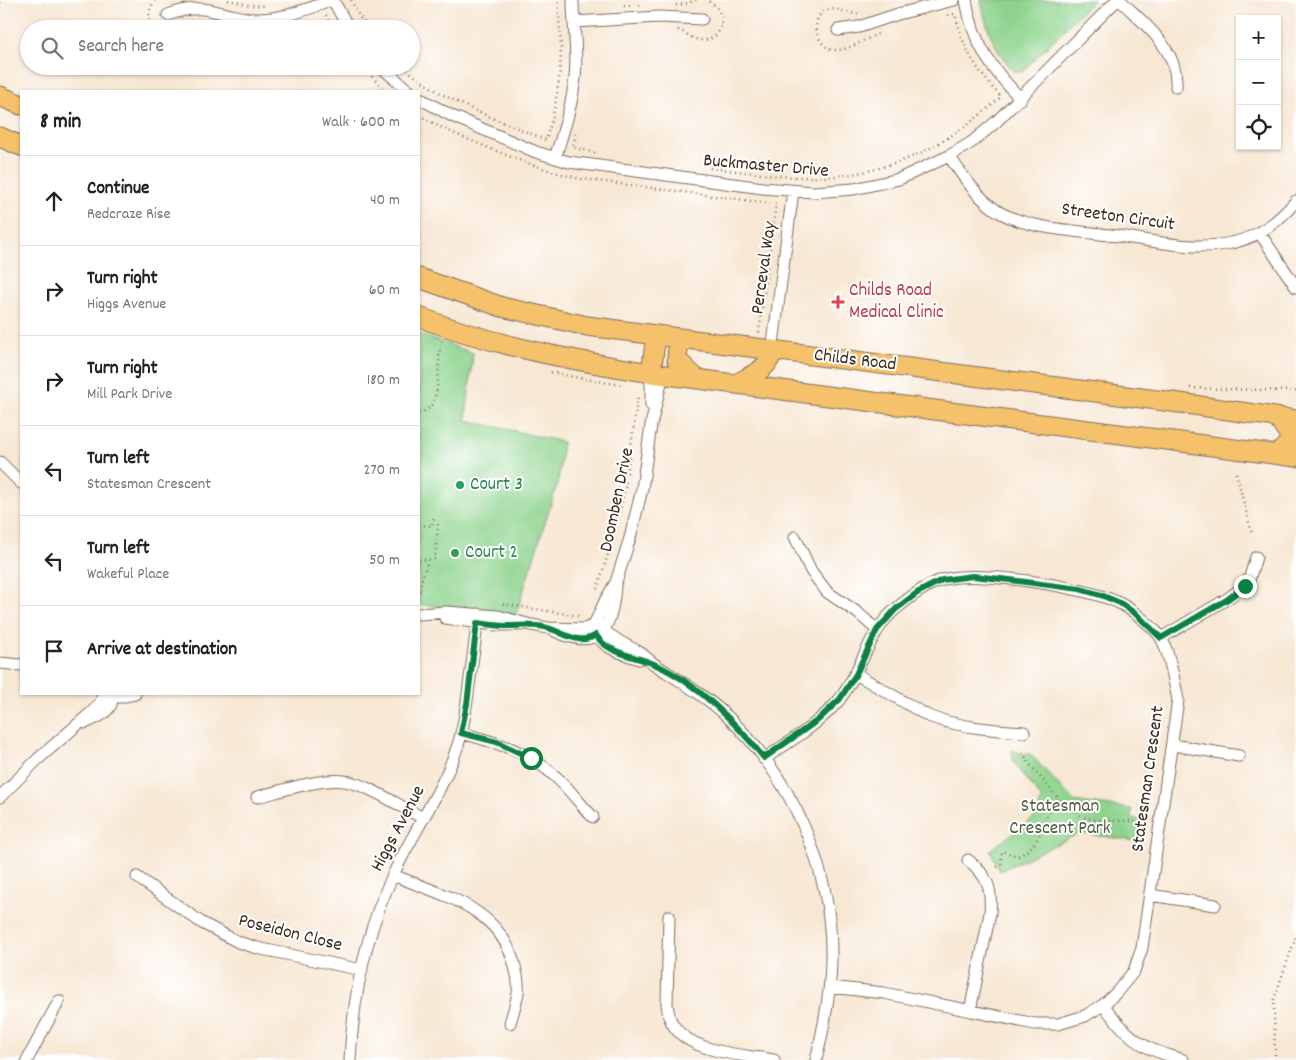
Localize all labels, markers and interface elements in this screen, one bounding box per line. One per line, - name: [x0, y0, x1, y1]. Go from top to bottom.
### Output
- map controls: [1236, 15, 1281, 150]
- button: +: [1236, 15, 1281, 60]
- search box: [20, 20, 420, 75]
- icon: search: [38, 34, 66, 62]
- text: Search here: [78, 34, 164, 61]
- button: −: [1236, 60, 1281, 105]
- button: locate: [1236, 105, 1281, 150]
- text: 8 min: [40, 108, 81, 138]
- text: Walk · 600 m: [322, 111, 400, 134]
- street label: Buckmaster Drive: [702, 148, 830, 186]
- text: Continue: [87, 176, 149, 203]
- icon: ahead: [40, 187, 68, 215]
- text: 40 m: [370, 189, 400, 212]
- street label: Streeton Circuit: [1060, 197, 1176, 239]
- text: Redcraze Rise: [87, 203, 171, 226]
- street label: Perceval Way: [745, 220, 785, 316]
- text: Turn right: [87, 266, 158, 293]
- icon: right: [40, 277, 68, 305]
- place label: Childs Road Medical Clinic: [849, 278, 944, 327]
- text: 60 m: [369, 279, 400, 302]
- text: Higgs Avenue: [87, 293, 166, 316]
- marker: Childs Road Medical Clinic: [831, 295, 845, 309]
- street label: Childs Road: [812, 343, 898, 379]
- text: Turn right: [87, 356, 158, 383]
- icon: right: [40, 367, 68, 395]
- text: 180 m: [367, 369, 400, 392]
- text: Mill Park Drive: [87, 383, 172, 406]
- street label: Doomben Drive: [594, 445, 642, 555]
- text: Turn left: [87, 446, 150, 473]
- icon: left: [40, 457, 68, 485]
- text: 270 m: [364, 459, 400, 482]
- place label: Court 3: [470, 472, 523, 499]
- text: Statesman Crescent: [87, 473, 211, 496]
- marker: Court 3: [454, 479, 466, 491]
- text: Turn left: [87, 536, 150, 563]
- place label: Court 2: [465, 540, 518, 567]
- icon: left: [40, 547, 68, 575]
- marker: Court 2: [449, 547, 461, 559]
- text: 50 m: [369, 549, 400, 572]
- text: Wakeful Place: [87, 563, 169, 586]
- route end: [1234, 575, 1257, 598]
- icon: arrive: [40, 637, 68, 665]
- text: Arrive at destination: [87, 637, 237, 664]
- street label: Statesman Crescent: [1125, 704, 1173, 854]
- route start: [520, 747, 543, 770]
- street label: Higgs Avenue: [365, 781, 433, 877]
- park label: Statesman Crescent Park: [1009, 794, 1111, 843]
- street label: Poseidon Close: [235, 908, 345, 960]

